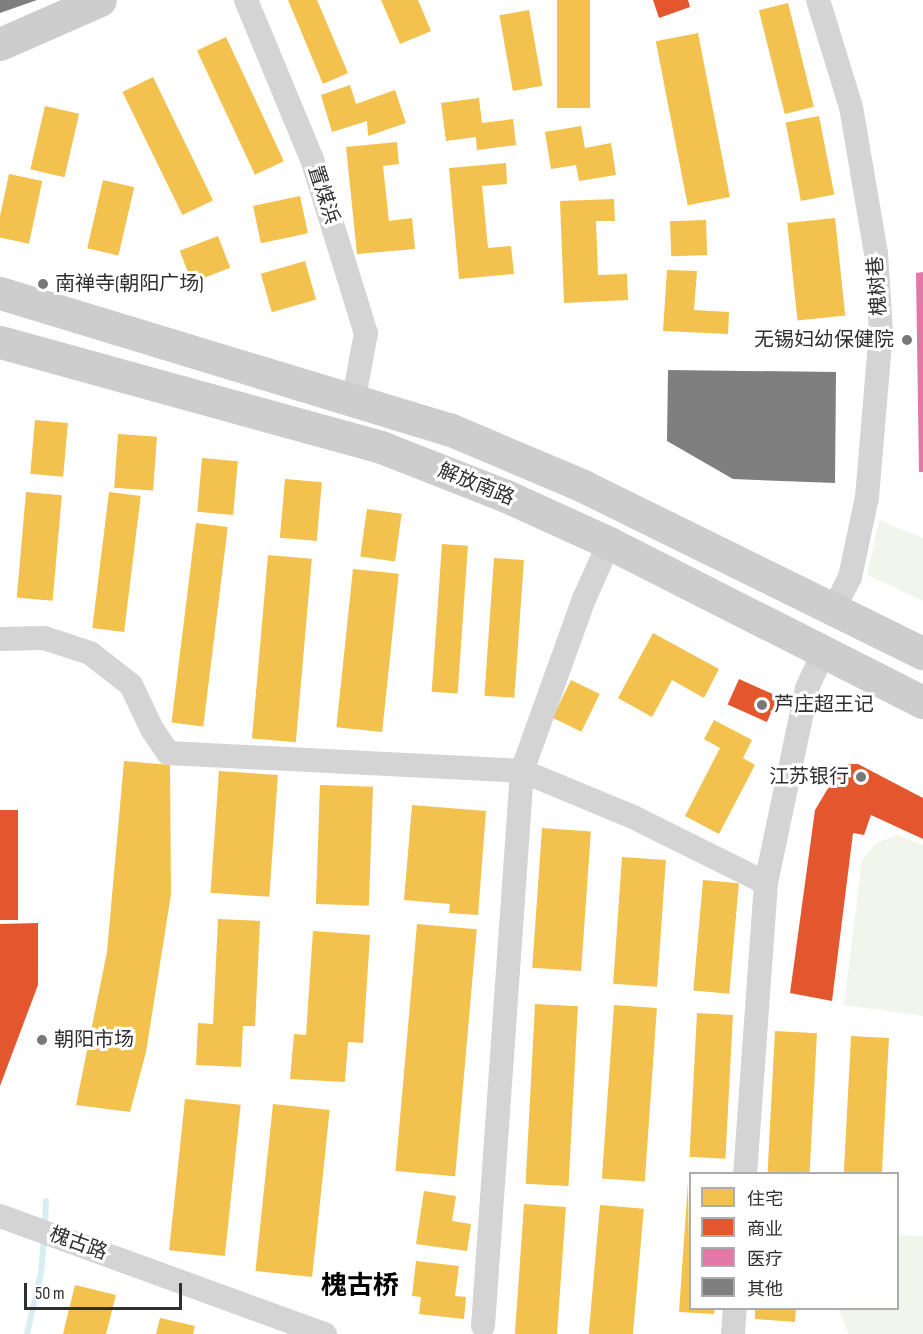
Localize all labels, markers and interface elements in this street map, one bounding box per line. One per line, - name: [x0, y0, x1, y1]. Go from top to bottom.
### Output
- street label: 置煤浜: [302, 163, 344, 227]
- street label: 槐树巷: [864, 255, 892, 317]
- place label: 南禅寺(朝阳广场): [55, 272, 204, 296]
- marker: 南禅寺(朝阳广场): [36, 277, 50, 291]
- place label: 无锡妇幼保健院: [754, 328, 894, 352]
- marker: 无锡妇幼保健院: [898, 331, 916, 349]
- street label: 解放南路: [434, 459, 518, 511]
- place label: 芦庄超王记: [774, 693, 874, 717]
- marker: 芦庄超王记: [755, 698, 769, 712]
- place label: 江苏银行: [769, 765, 849, 789]
- marker: 江苏银行: [854, 770, 868, 784]
- place label: 朝阳市场: [54, 1028, 134, 1052]
- marker: 朝阳市场: [35, 1033, 49, 1047]
- legend: [689, 1172, 899, 1310]
- text: 住宅: [747, 1189, 783, 1210]
- text: 商业: [747, 1219, 783, 1240]
- street label: 槐古路: [46, 1222, 110, 1266]
- text: 医疗: [747, 1249, 783, 1270]
- scale bar: [27, 1271, 184, 1309]
- district label: 槐古桥: [321, 1271, 399, 1303]
- text: 其他: [747, 1279, 783, 1300]
- text: 50 m: [35, 1283, 65, 1304]

